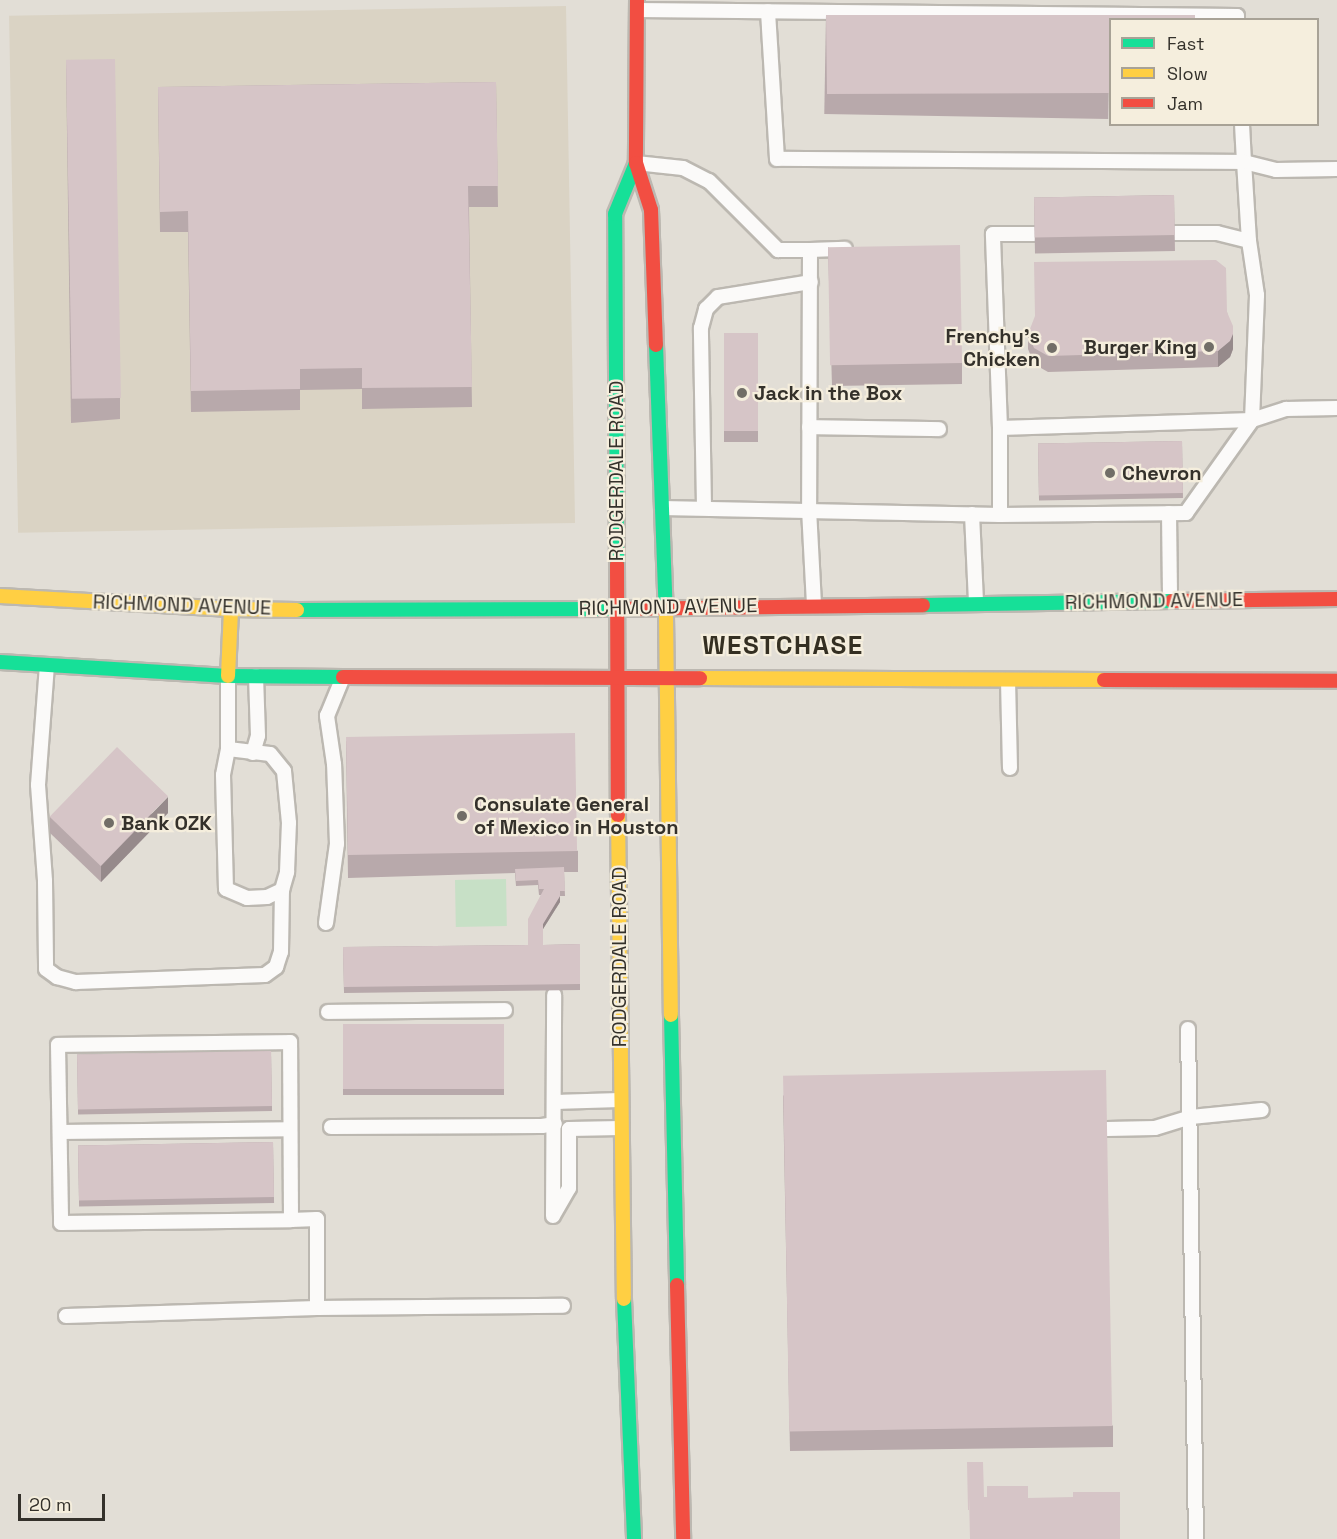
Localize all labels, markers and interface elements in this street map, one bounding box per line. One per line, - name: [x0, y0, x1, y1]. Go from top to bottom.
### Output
- legend: [1109, 18, 1319, 126]
- text: Fast: [1167, 32, 1204, 55]
- text: Slow: [1167, 62, 1208, 85]
- text: Jam: [1167, 92, 1203, 115]
- place label: Frenchy's Chicken: [946, 324, 1040, 371]
- place label: Burger King: [1084, 335, 1197, 359]
- marker: Burger King: [1202, 340, 1216, 354]
- marker: Frenchy's Chicken: [1045, 341, 1059, 355]
- street label: RODGERDALE ROAD: [604, 381, 628, 561]
- place label: Jack in the Box: [754, 381, 902, 405]
- marker: Jack in the Box: [735, 386, 749, 400]
- place label: Chevron: [1122, 461, 1202, 485]
- marker: Chevron: [1103, 466, 1117, 480]
- street label: RICHMOND AVENUE: [1064, 587, 1244, 615]
- street label: RICHMOND AVENUE: [92, 590, 272, 620]
- street label: RICHMOND AVENUE: [578, 593, 758, 621]
- district label: WESTCHASE: [702, 630, 864, 662]
- place label: Consulate General of Mexico in Houston: [474, 792, 678, 839]
- marker: Consulate General of Mexico in Houston: [455, 809, 469, 823]
- place label: Bank OZK: [121, 811, 212, 835]
- marker: Bank OZK: [102, 816, 116, 830]
- street label: RODGERDALE ROAD: [607, 867, 631, 1047]
- scale bar: [21, 1482, 108, 1520]
- text: 20 m: [29, 1493, 72, 1516]

